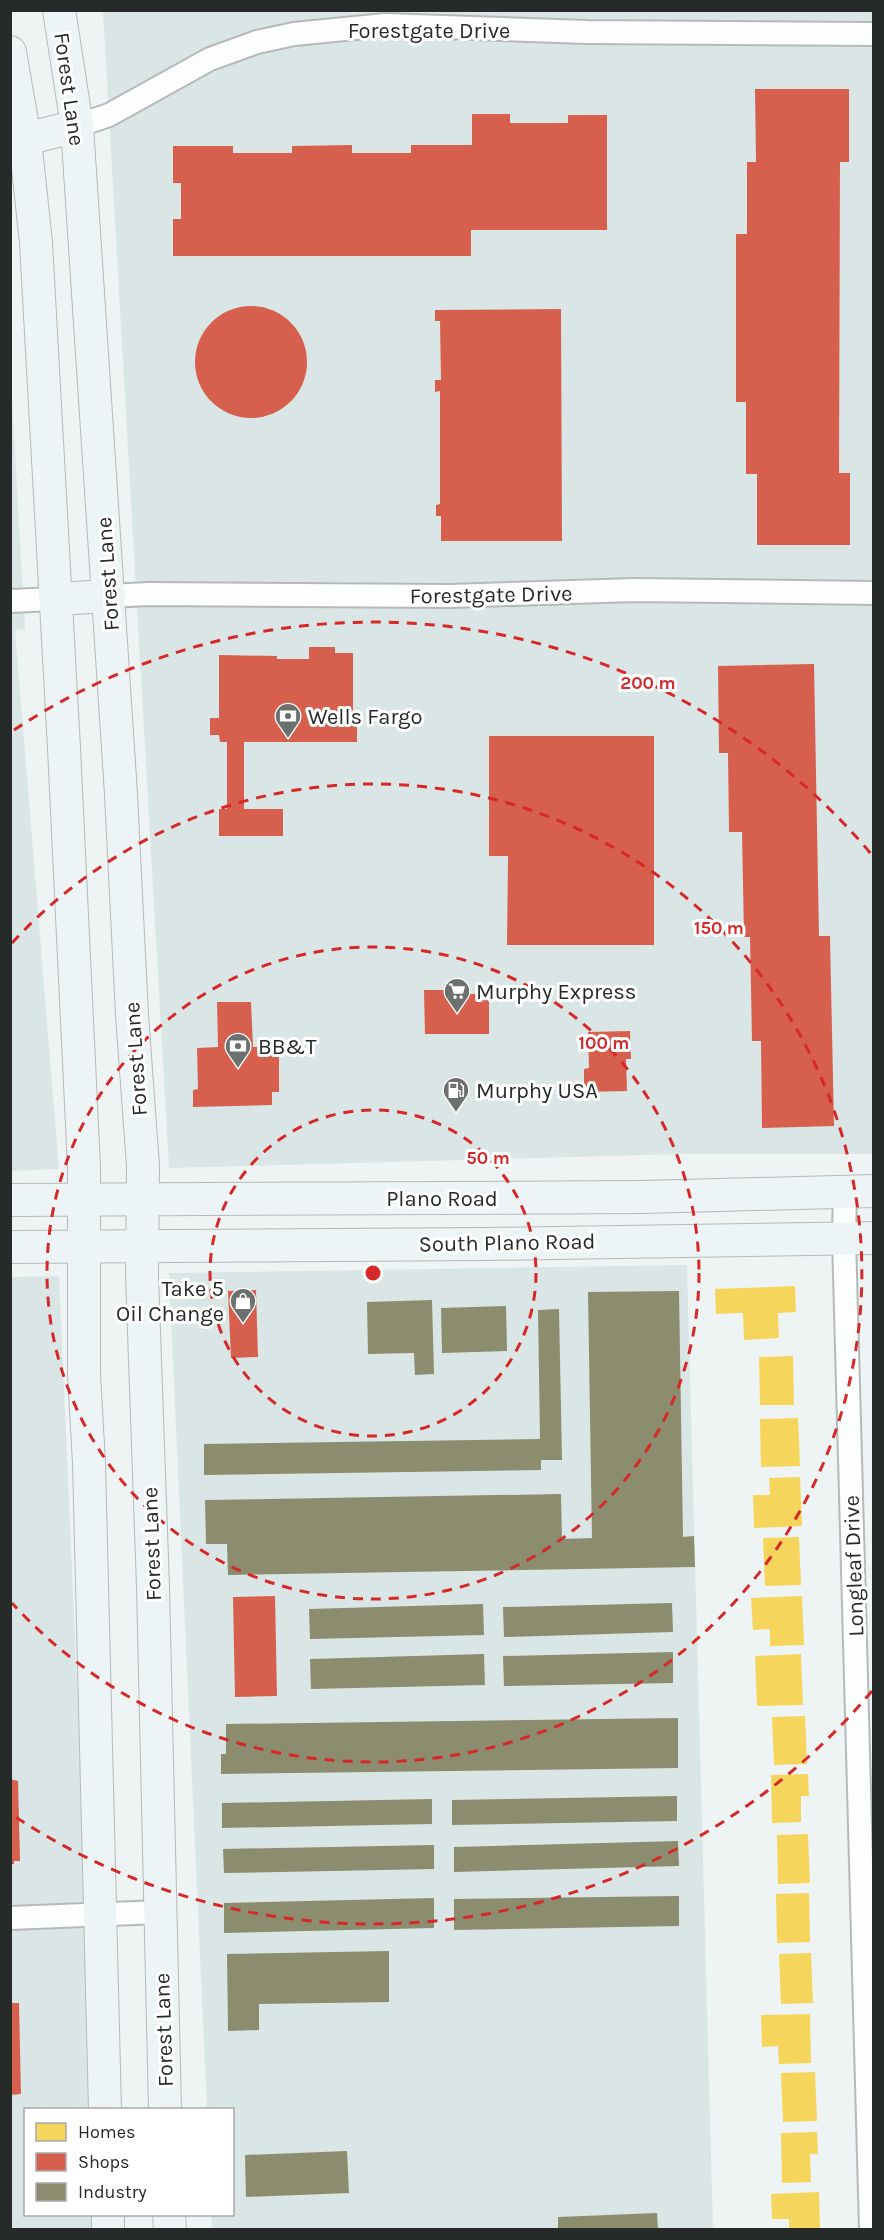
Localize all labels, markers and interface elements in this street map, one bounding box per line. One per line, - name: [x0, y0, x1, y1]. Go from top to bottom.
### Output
- street label: Forestgate Drive: [348, 18, 510, 44]
- street label: Forest Lane: [48, 31, 90, 148]
- street label: Forest Lane: [91, 516, 125, 632]
- street label: Forestgate Drive: [409, 581, 573, 609]
- text: 200 m: [620, 672, 676, 694]
- bank icon: Wells Fargo: [273, 701, 303, 739]
- place label: Wells Fargo: [308, 704, 423, 730]
- text: 150 m: [694, 917, 744, 939]
- supermarket icon: Murphy Express: [442, 976, 472, 1014]
- place label: Murphy Express: [476, 979, 636, 1005]
- street label: Forest Lane: [119, 1001, 153, 1117]
- bank icon: BB&T: [223, 1031, 253, 1069]
- text: 100 m: [579, 1032, 629, 1054]
- place label: BB&T: [258, 1034, 316, 1060]
- fuel station icon: Murphy USA: [441, 1075, 471, 1113]
- place label: Murphy USA: [476, 1078, 598, 1104]
- text: 50 m: [466, 1147, 510, 1169]
- street label: Plano Road: [386, 1186, 498, 1212]
- street label: South Plano Road: [418, 1228, 596, 1258]
- centre of rings: [363, 1263, 383, 1283]
- place label: Take 5 Oil Change: [116, 1276, 224, 1327]
- shop icon: Take 5 Oil Change: [228, 1286, 258, 1324]
- street label: Forest Lane: [137, 1486, 167, 1601]
- street label: Longleaf Drive: [839, 1495, 869, 1637]
- street label: Forest Lane: [149, 1972, 179, 2087]
- legend: [24, 2108, 234, 2216]
- text: Homes: [78, 2121, 135, 2143]
- text: Shops: [78, 2151, 130, 2173]
- text: Industry: [78, 2181, 147, 2203]

